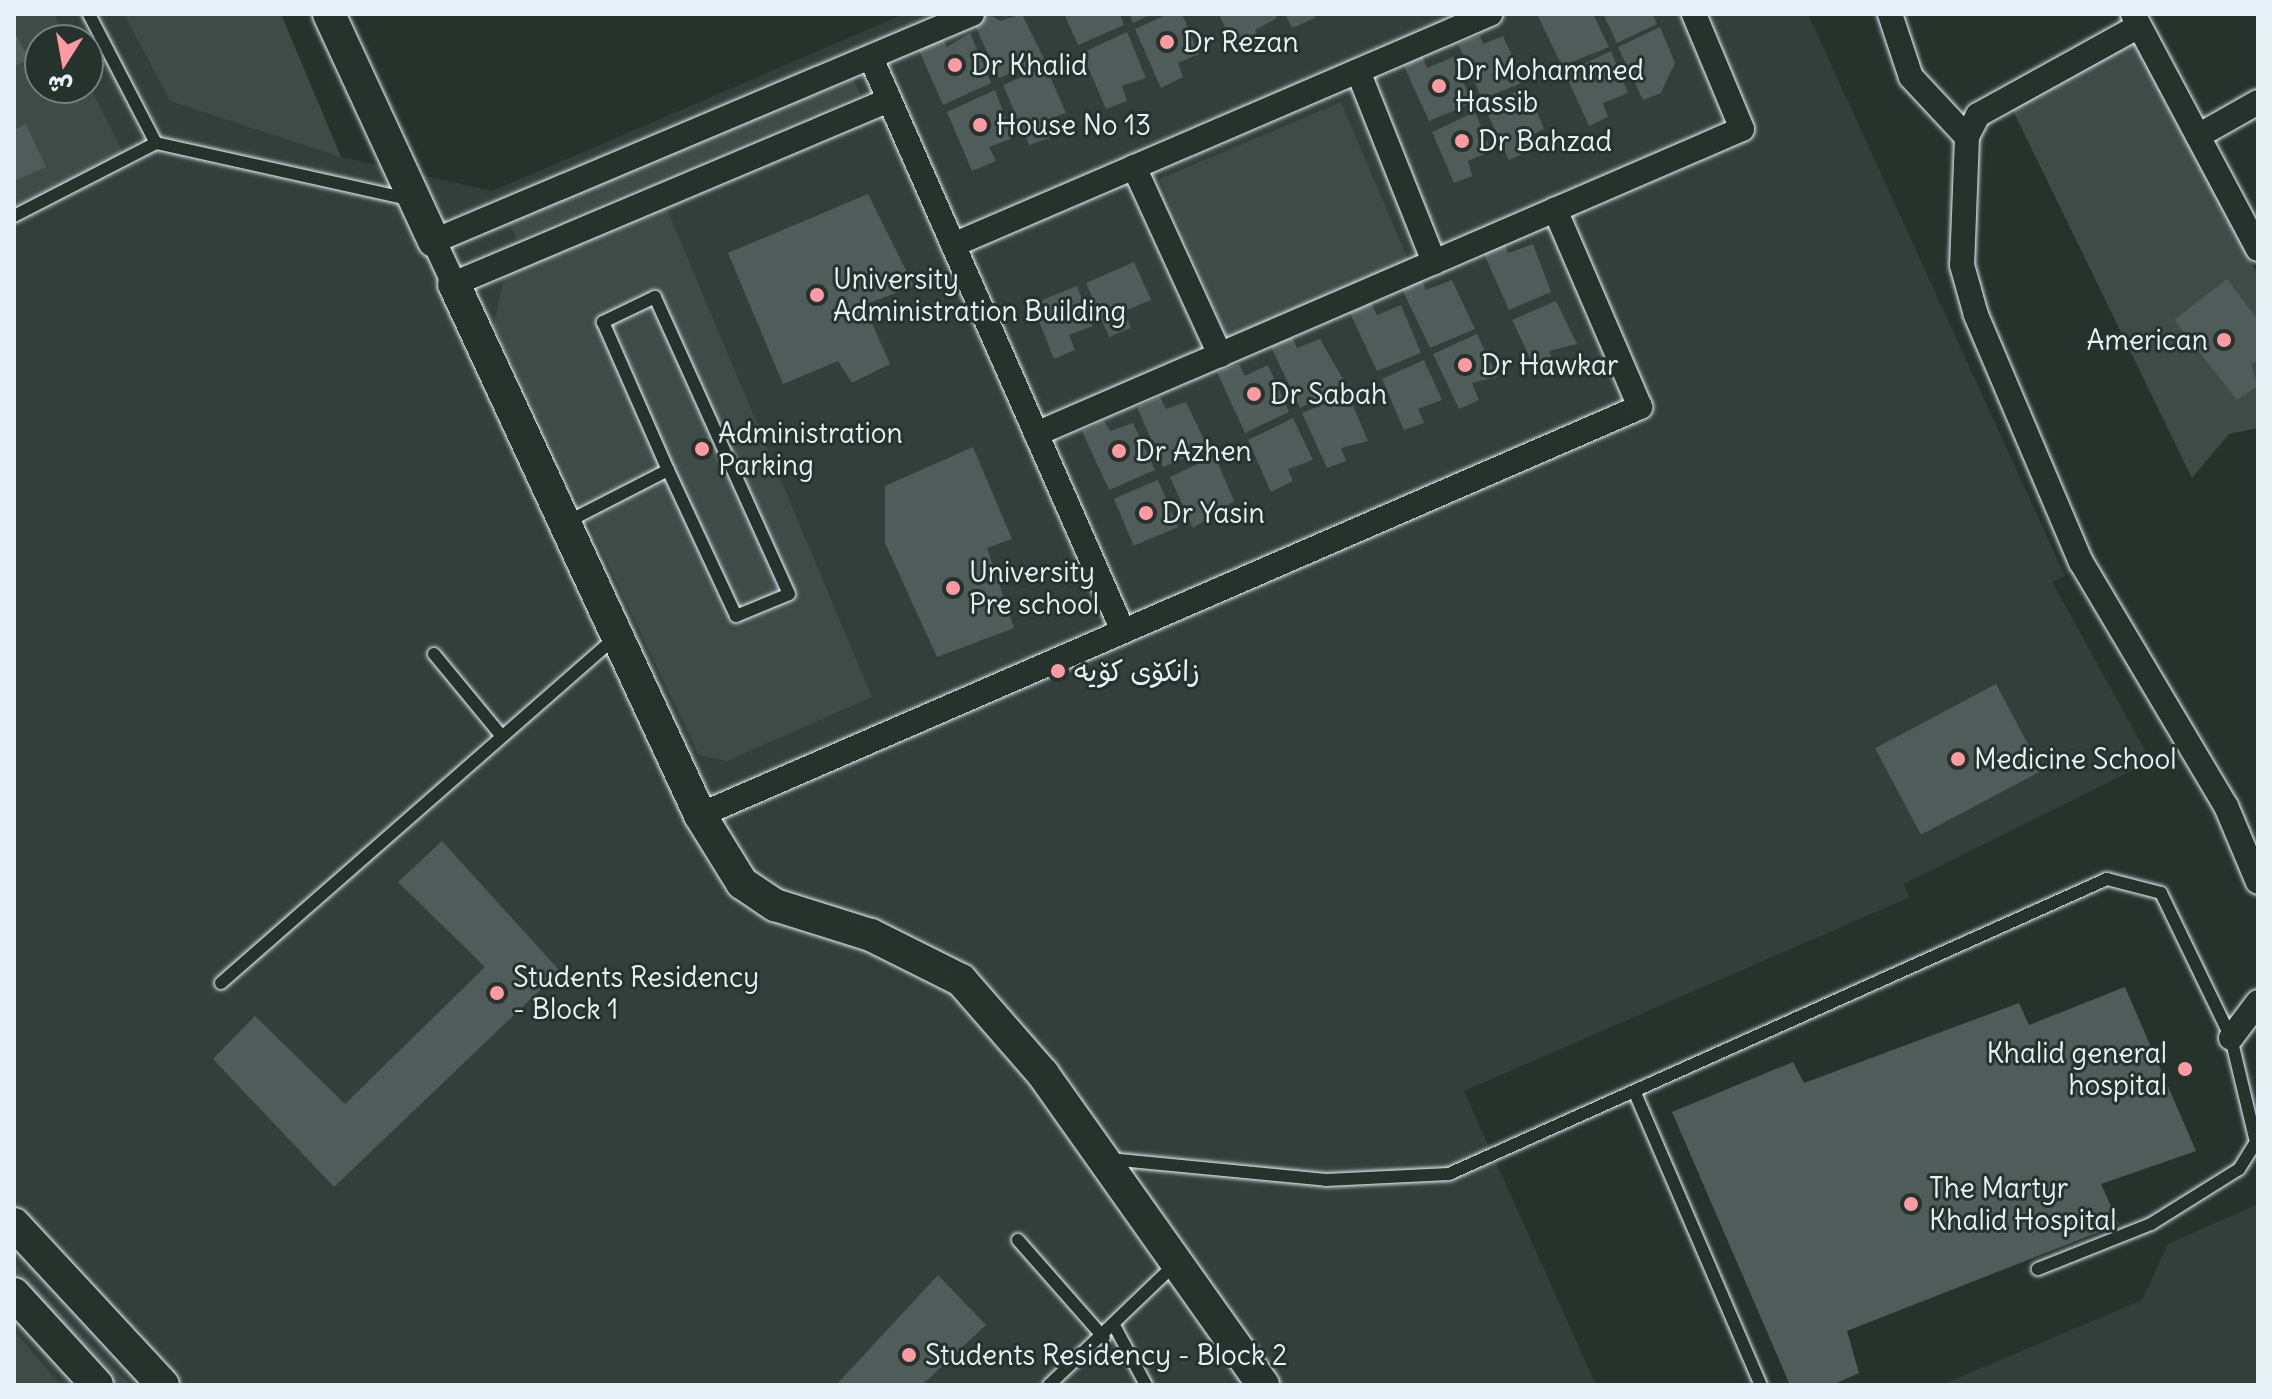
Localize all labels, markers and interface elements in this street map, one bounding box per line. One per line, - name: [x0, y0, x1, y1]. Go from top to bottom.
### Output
- north arrow: [24, 24, 104, 104]
- place label: Dr Rezan: [1183, 25, 1299, 59]
- marker: Dr Rezan: [1158, 33, 1176, 51]
- place label: Dr Khalid: [971, 48, 1087, 82]
- place label: Dr Mohammed Hassib: [1455, 53, 1644, 119]
- marker: Dr Khalid: [946, 56, 964, 74]
- text: ش: [45, 70, 74, 102]
- marker: Dr Mohammed Hassib: [1430, 77, 1448, 95]
- place label: House No 13: [996, 108, 1151, 142]
- marker: House No 13: [971, 116, 989, 134]
- place label: Dr Bahzad: [1478, 124, 1612, 158]
- marker: Dr Bahzad: [1453, 132, 1471, 150]
- place label: University Administration Building: [833, 262, 1126, 328]
- marker: University Administration Building: [808, 286, 826, 304]
- place label: American: [2086, 323, 2208, 357]
- marker: American: [2215, 331, 2233, 349]
- place label: Dr Hawkar: [1481, 348, 1619, 382]
- marker: Dr Hawkar: [1456, 356, 1474, 374]
- place label: Dr Sabah: [1270, 377, 1387, 411]
- marker: Dr Sabah: [1245, 385, 1263, 403]
- place label: Administration Parking: [718, 416, 903, 482]
- place label: Dr Azhen: [1135, 434, 1252, 468]
- marker: Administration Parking: [693, 440, 711, 458]
- marker: Dr Azhen: [1110, 442, 1128, 460]
- place label: Dr Yasin: [1162, 496, 1265, 530]
- marker: Dr Yasin: [1137, 504, 1155, 522]
- place label: University Pre school: [969, 555, 1099, 621]
- marker: University Pre school: [944, 579, 962, 597]
- place label: زانکۆی کۆیە: [1074, 654, 1200, 688]
- marker: زانکۆی کۆیە: [1049, 662, 1067, 680]
- place label: Medicine School: [1974, 742, 2177, 776]
- marker: Medicine School: [1949, 750, 1967, 768]
- place label: Students Residency - Block 1: [513, 960, 759, 1026]
- marker: Students Residency - Block 1: [488, 984, 506, 1002]
- place label: Khalid general hospital: [1986, 1036, 2167, 1102]
- marker: Khalid general hospital: [2174, 1058, 2196, 1080]
- place label: The Martyr Khalid Hospital: [1929, 1171, 2117, 1237]
- marker: The Martyr Khalid Hospital: [1900, 1193, 1922, 1215]
- place label: Students Residency - Block 2: [925, 1338, 1287, 1372]
- marker: Students Residency - Block 2: [900, 1346, 918, 1364]

